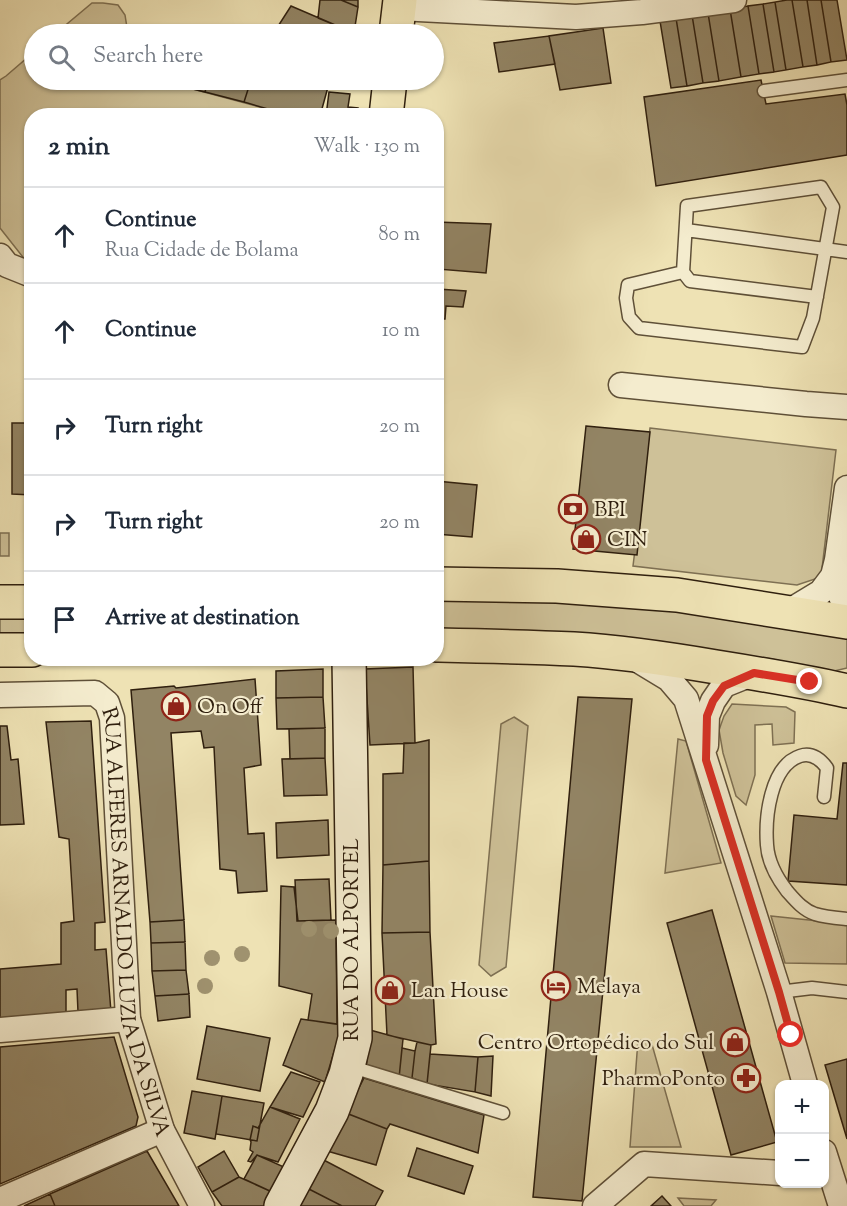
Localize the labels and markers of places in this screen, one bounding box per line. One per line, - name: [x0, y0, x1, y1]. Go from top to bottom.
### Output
- bank icon: BPI: [557, 493, 589, 525]
- place label: BPI: [594, 496, 626, 526]
- shop icon: CIN: [570, 523, 602, 555]
- place label: CIN: [607, 526, 648, 556]
- shop icon: On Off: [160, 690, 192, 722]
- place label: On Off: [197, 693, 264, 723]
- hotel icon: Melaya: [540, 970, 572, 1002]
- place label: Melaya: [577, 973, 641, 1003]
- shop icon: Lan House: [374, 974, 406, 1006]
- place label: Lan House: [411, 977, 508, 1007]
- shop icon: Centro Ortopédico do Sul: [719, 1026, 751, 1058]
- place label: Centro Ortopédico do Sul: [478, 1029, 714, 1059]
- pharmacy icon: PharmoPonto: [730, 1062, 762, 1094]
- place label: PharmoPonto: [602, 1065, 725, 1095]

